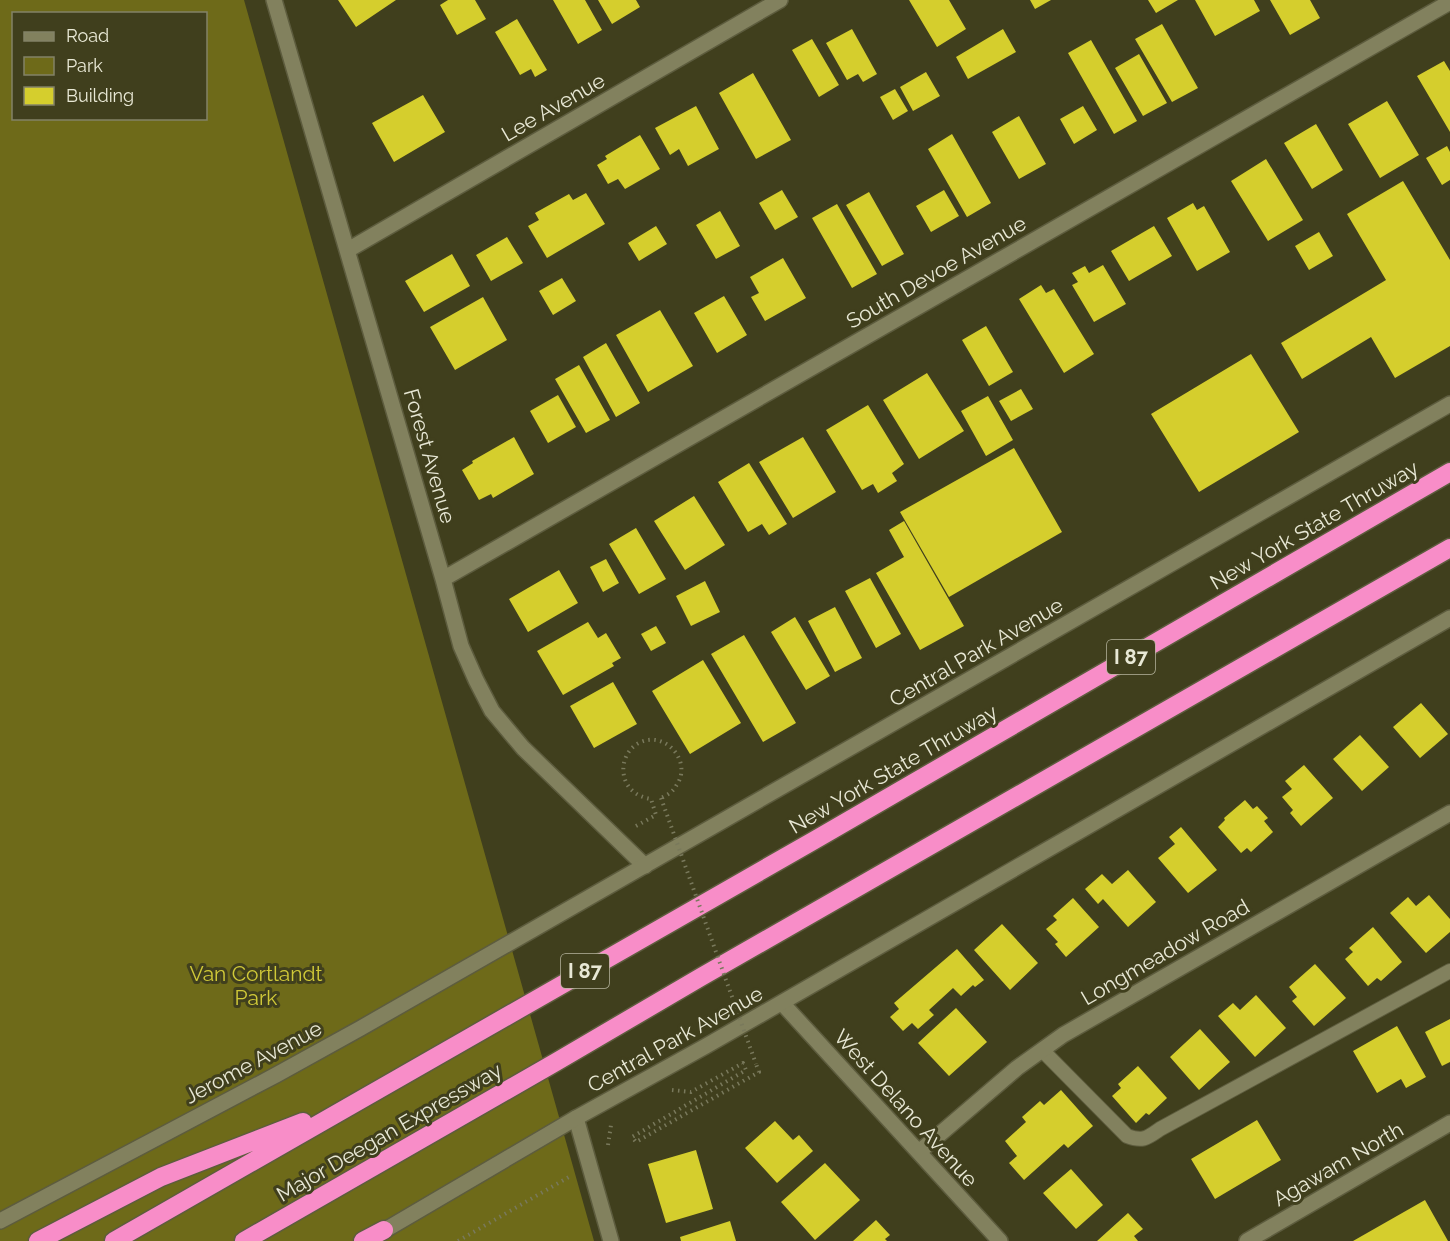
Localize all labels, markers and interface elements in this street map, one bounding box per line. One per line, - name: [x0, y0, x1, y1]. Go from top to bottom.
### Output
- legend: [12, 12, 207, 120]
- text: Road: [66, 25, 109, 46]
- text: Park: [66, 55, 103, 76]
- street label: Lee Avenue: [497, 67, 609, 147]
- text: Building: [66, 85, 134, 106]
- street label: South Devoe Avenue: [842, 210, 1030, 334]
- street label: Forest Avenue: [399, 386, 461, 526]
- street label: New York State Thruway: [1205, 455, 1423, 595]
- street label: Central Park Avenue: [885, 592, 1067, 712]
- road number: I 87: [1107, 640, 1155, 674]
- street label: New York State Thruway: [784, 699, 1002, 839]
- street label: Longmeadow Road: [1076, 894, 1254, 1010]
- road number: I 87: [561, 954, 609, 988]
- park label: Van Cortlandt Park: [189, 961, 323, 1010]
- street label: Central Park Avenue: [583, 980, 767, 1098]
- street label: Jerome Avenue: [180, 1015, 326, 1109]
- street label: West Delano Avenue: [829, 1024, 983, 1192]
- street label: Major Deegan Expressway: [272, 1057, 506, 1207]
- street label: Agawam North: [1269, 1117, 1407, 1211]

